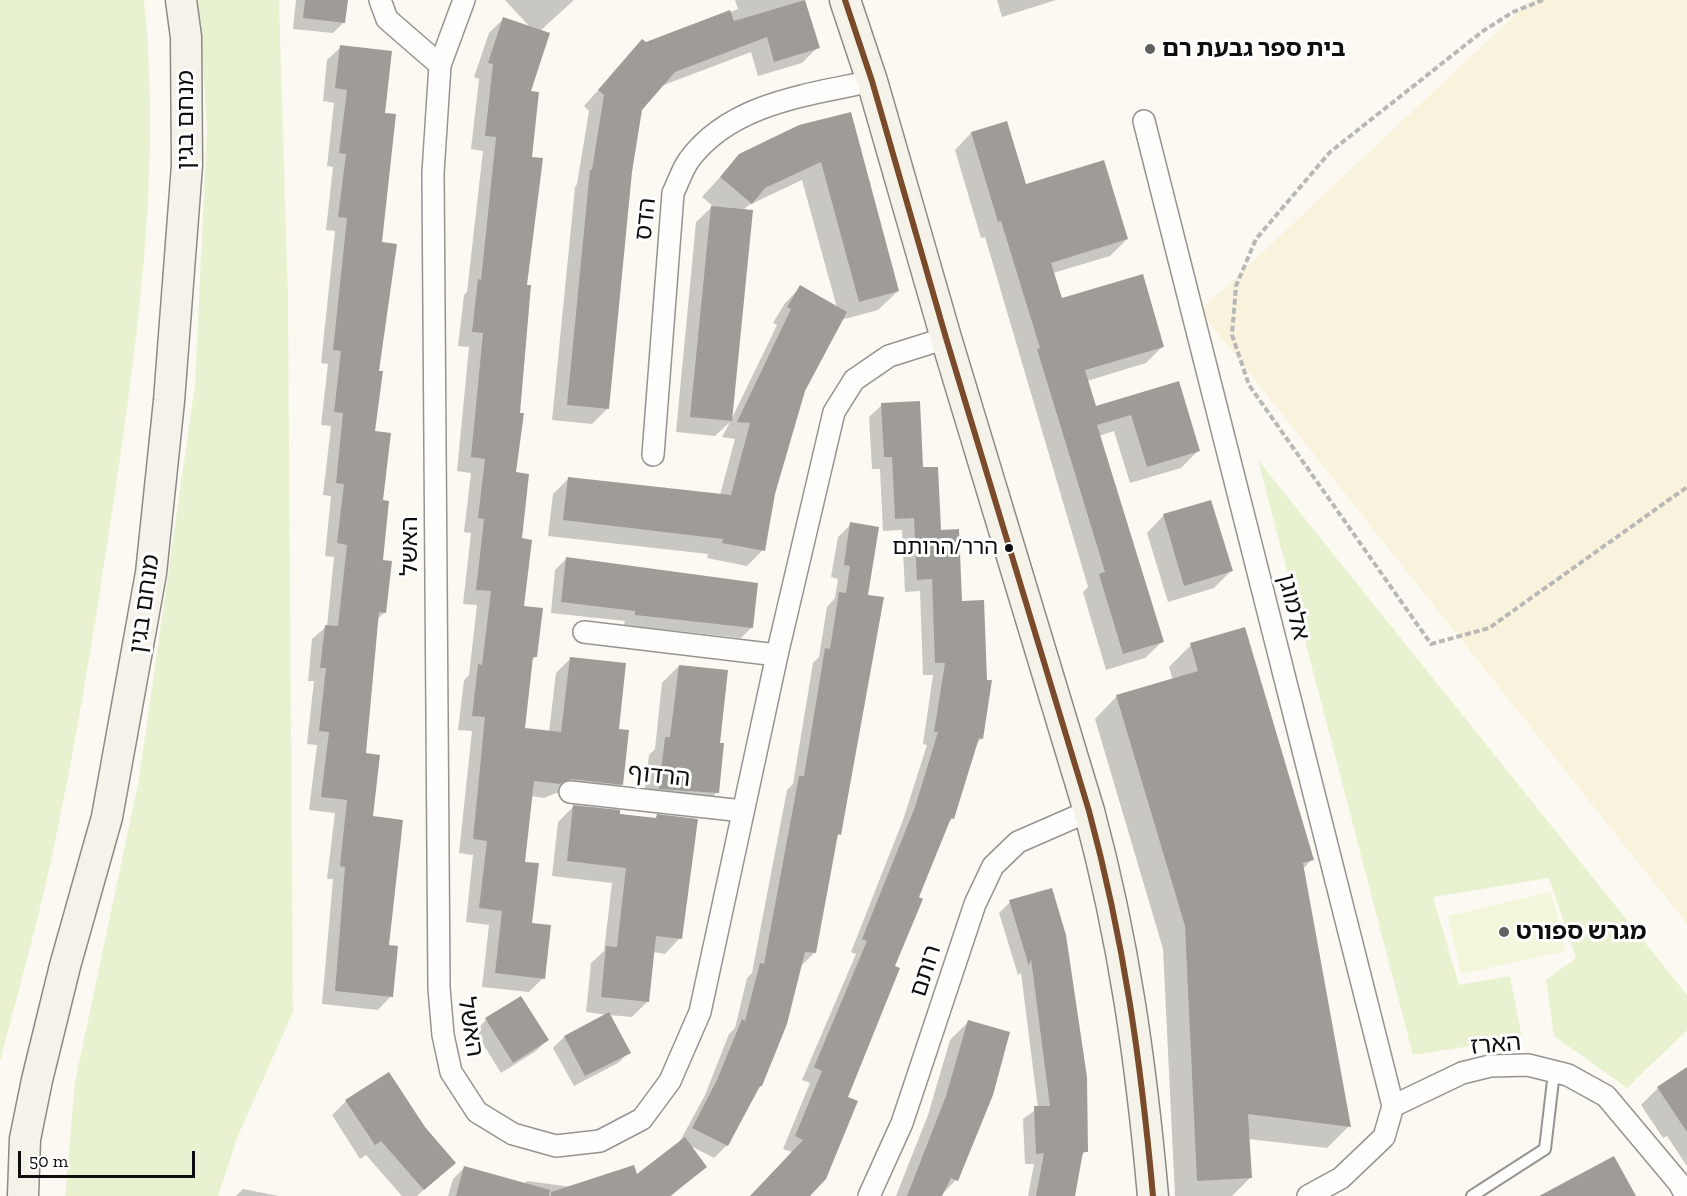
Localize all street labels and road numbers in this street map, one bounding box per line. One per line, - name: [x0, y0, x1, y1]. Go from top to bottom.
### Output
- street label: מנחם בגין: [172, 70, 200, 170]
- street label: הדס: [629, 196, 663, 242]
- street label: האשל: [396, 516, 424, 576]
- street label: מנחם בגין: [124, 553, 166, 655]
- street label: אלמוגן: [1271, 571, 1315, 643]
- street label: הרדוף: [626, 758, 692, 794]
- street label: רותם: [904, 942, 948, 1000]
- street label: האשל: [451, 995, 489, 1059]
- street label: הארז: [1469, 1028, 1523, 1062]

